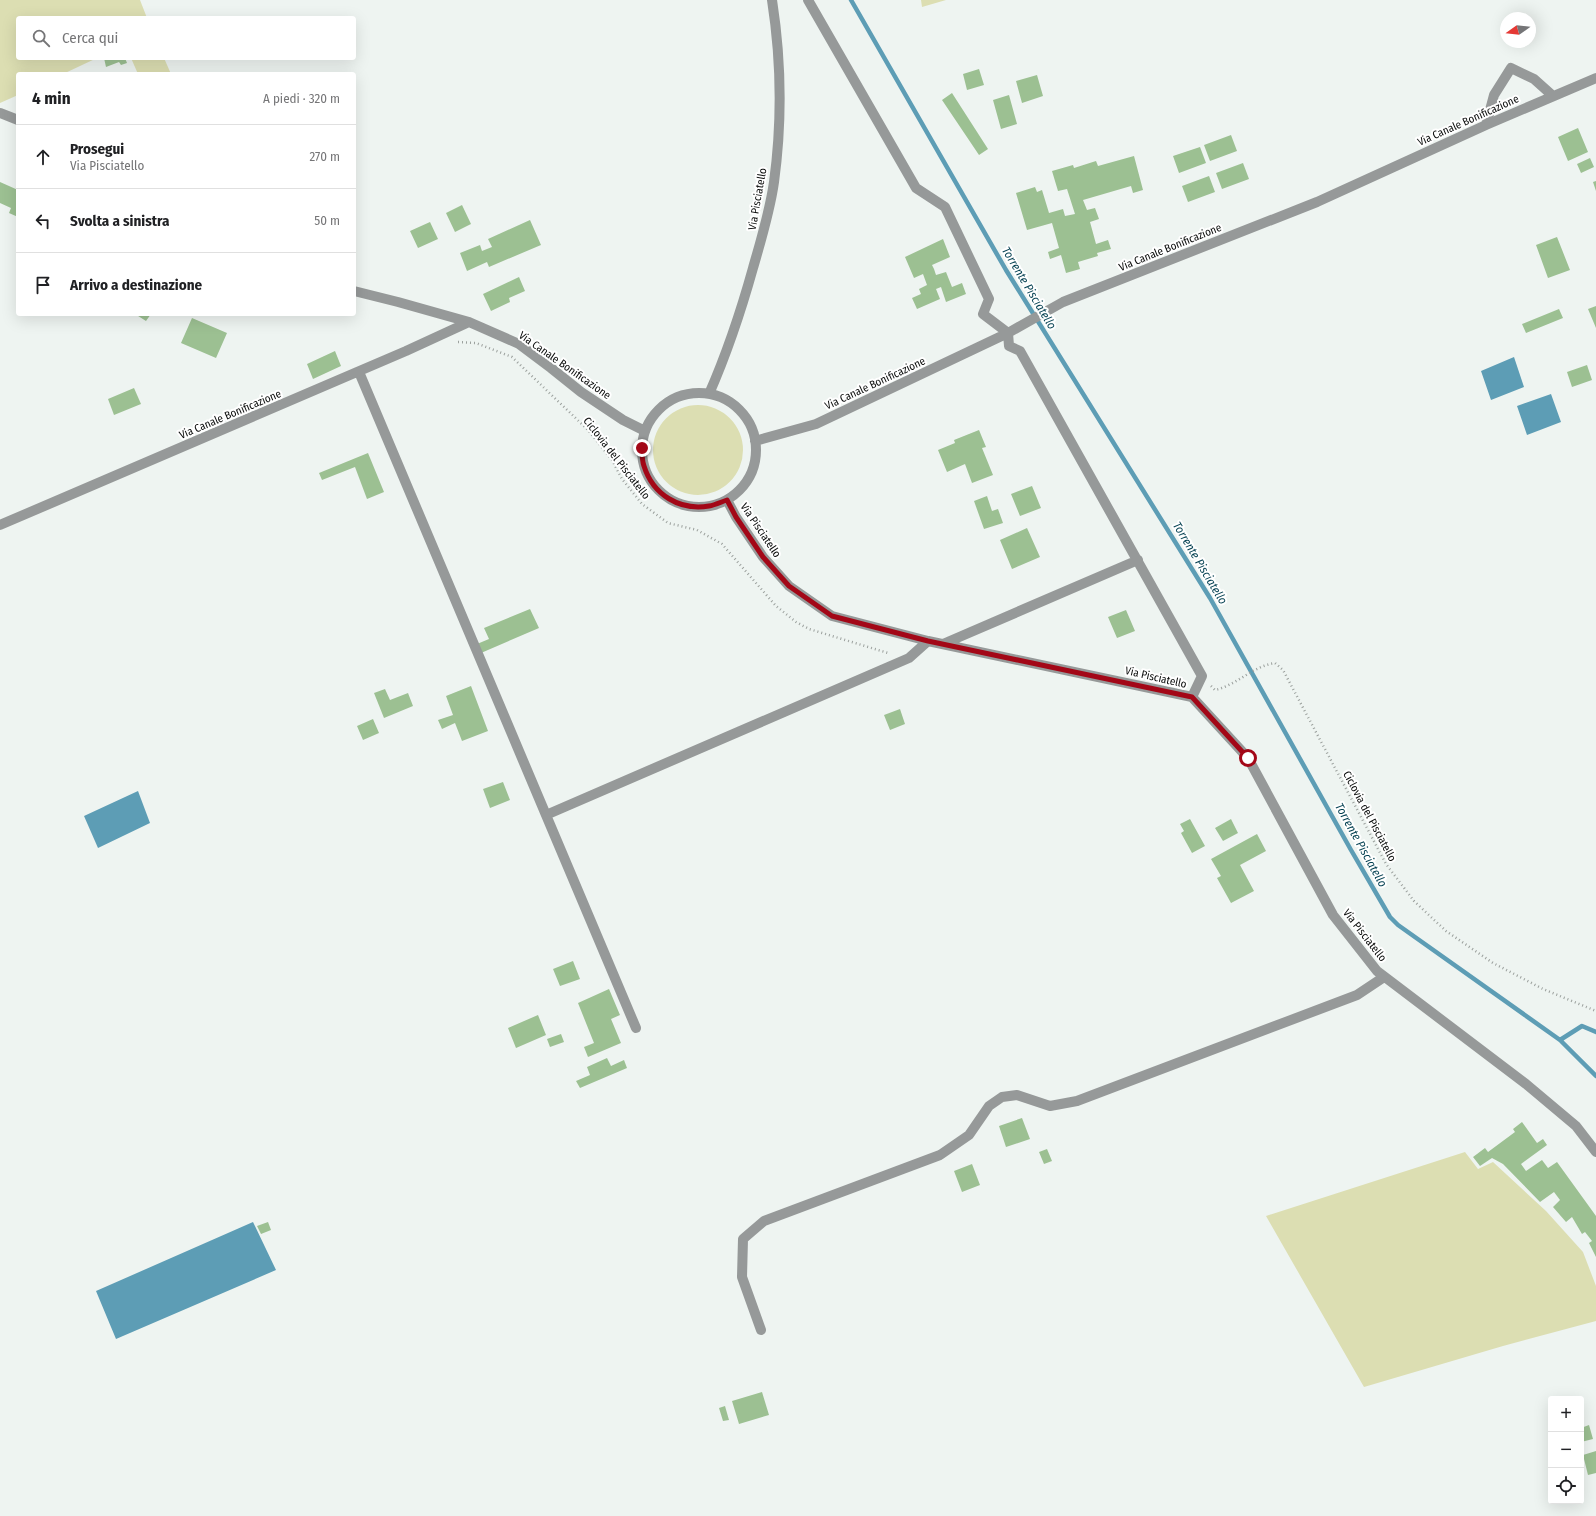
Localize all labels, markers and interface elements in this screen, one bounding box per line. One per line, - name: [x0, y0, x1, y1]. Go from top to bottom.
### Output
- north arrow: [1500, 12, 1536, 48]
- search box: [16, 16, 356, 60]
- icon: search: [30, 27, 52, 49]
- text: Cerca qui: [62, 29, 118, 47]
- text: 4 min: [32, 88, 71, 109]
- text: A piedi · 320 m: [263, 91, 340, 106]
- street label: Via Canale Bonificazione: [1416, 92, 1521, 149]
- text: Prosegui: [70, 140, 124, 158]
- icon: ahead: [32, 146, 54, 168]
- text: 270 m: [309, 149, 340, 164]
- text: Via Pisciatello: [70, 158, 144, 173]
- street label: Via Pisciatello: [746, 167, 769, 231]
- icon: left: [32, 210, 54, 232]
- text: Svolta a sinistra: [70, 212, 170, 230]
- text: 50 m: [314, 213, 340, 228]
- street label: Via Canale Bonificazione: [1117, 221, 1223, 274]
- water label: Torrente Pisciatello: [999, 244, 1059, 332]
- icon: arrive: [32, 274, 54, 296]
- text: Arrivo a destinazione: [70, 276, 202, 294]
- street label: Via Canale Bonificazione: [516, 329, 613, 402]
- street label: Via Canale Bonificazione: [823, 354, 928, 412]
- street label: Via Canale Bonificazione: [177, 387, 283, 442]
- street label: Ciclovia del Pisciatello: [581, 415, 653, 502]
- route end: [633, 439, 651, 457]
- street label: Via Pisciatello: [738, 501, 784, 560]
- water label: Torrente Pisciatello: [1170, 519, 1230, 607]
- street label: Via Pisciatello: [1124, 664, 1188, 691]
- route start: [1239, 749, 1257, 767]
- street label: Ciclovia del Pisciatello: [1340, 769, 1399, 864]
- water label: Torrente Pisciatello: [1332, 801, 1390, 889]
- street label: Via Pisciatello: [1340, 907, 1389, 964]
- map controls: [1548, 1396, 1584, 1504]
- button: +: [1548, 1396, 1584, 1432]
- button: −: [1548, 1432, 1584, 1468]
- button: locate: [1548, 1468, 1584, 1504]

